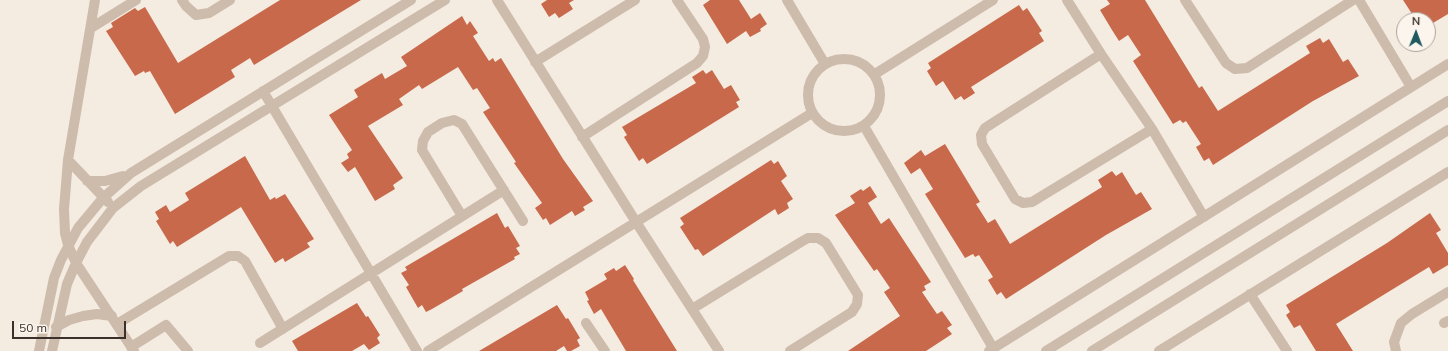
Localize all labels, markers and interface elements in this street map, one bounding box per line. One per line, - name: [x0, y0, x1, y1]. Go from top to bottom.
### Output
- north arrow: [1396, 12, 1436, 52]
- text: N: [1412, 14, 1420, 28]
- scale bar: [14, 313, 128, 339]
- text: 50 m: [19, 320, 47, 335]

